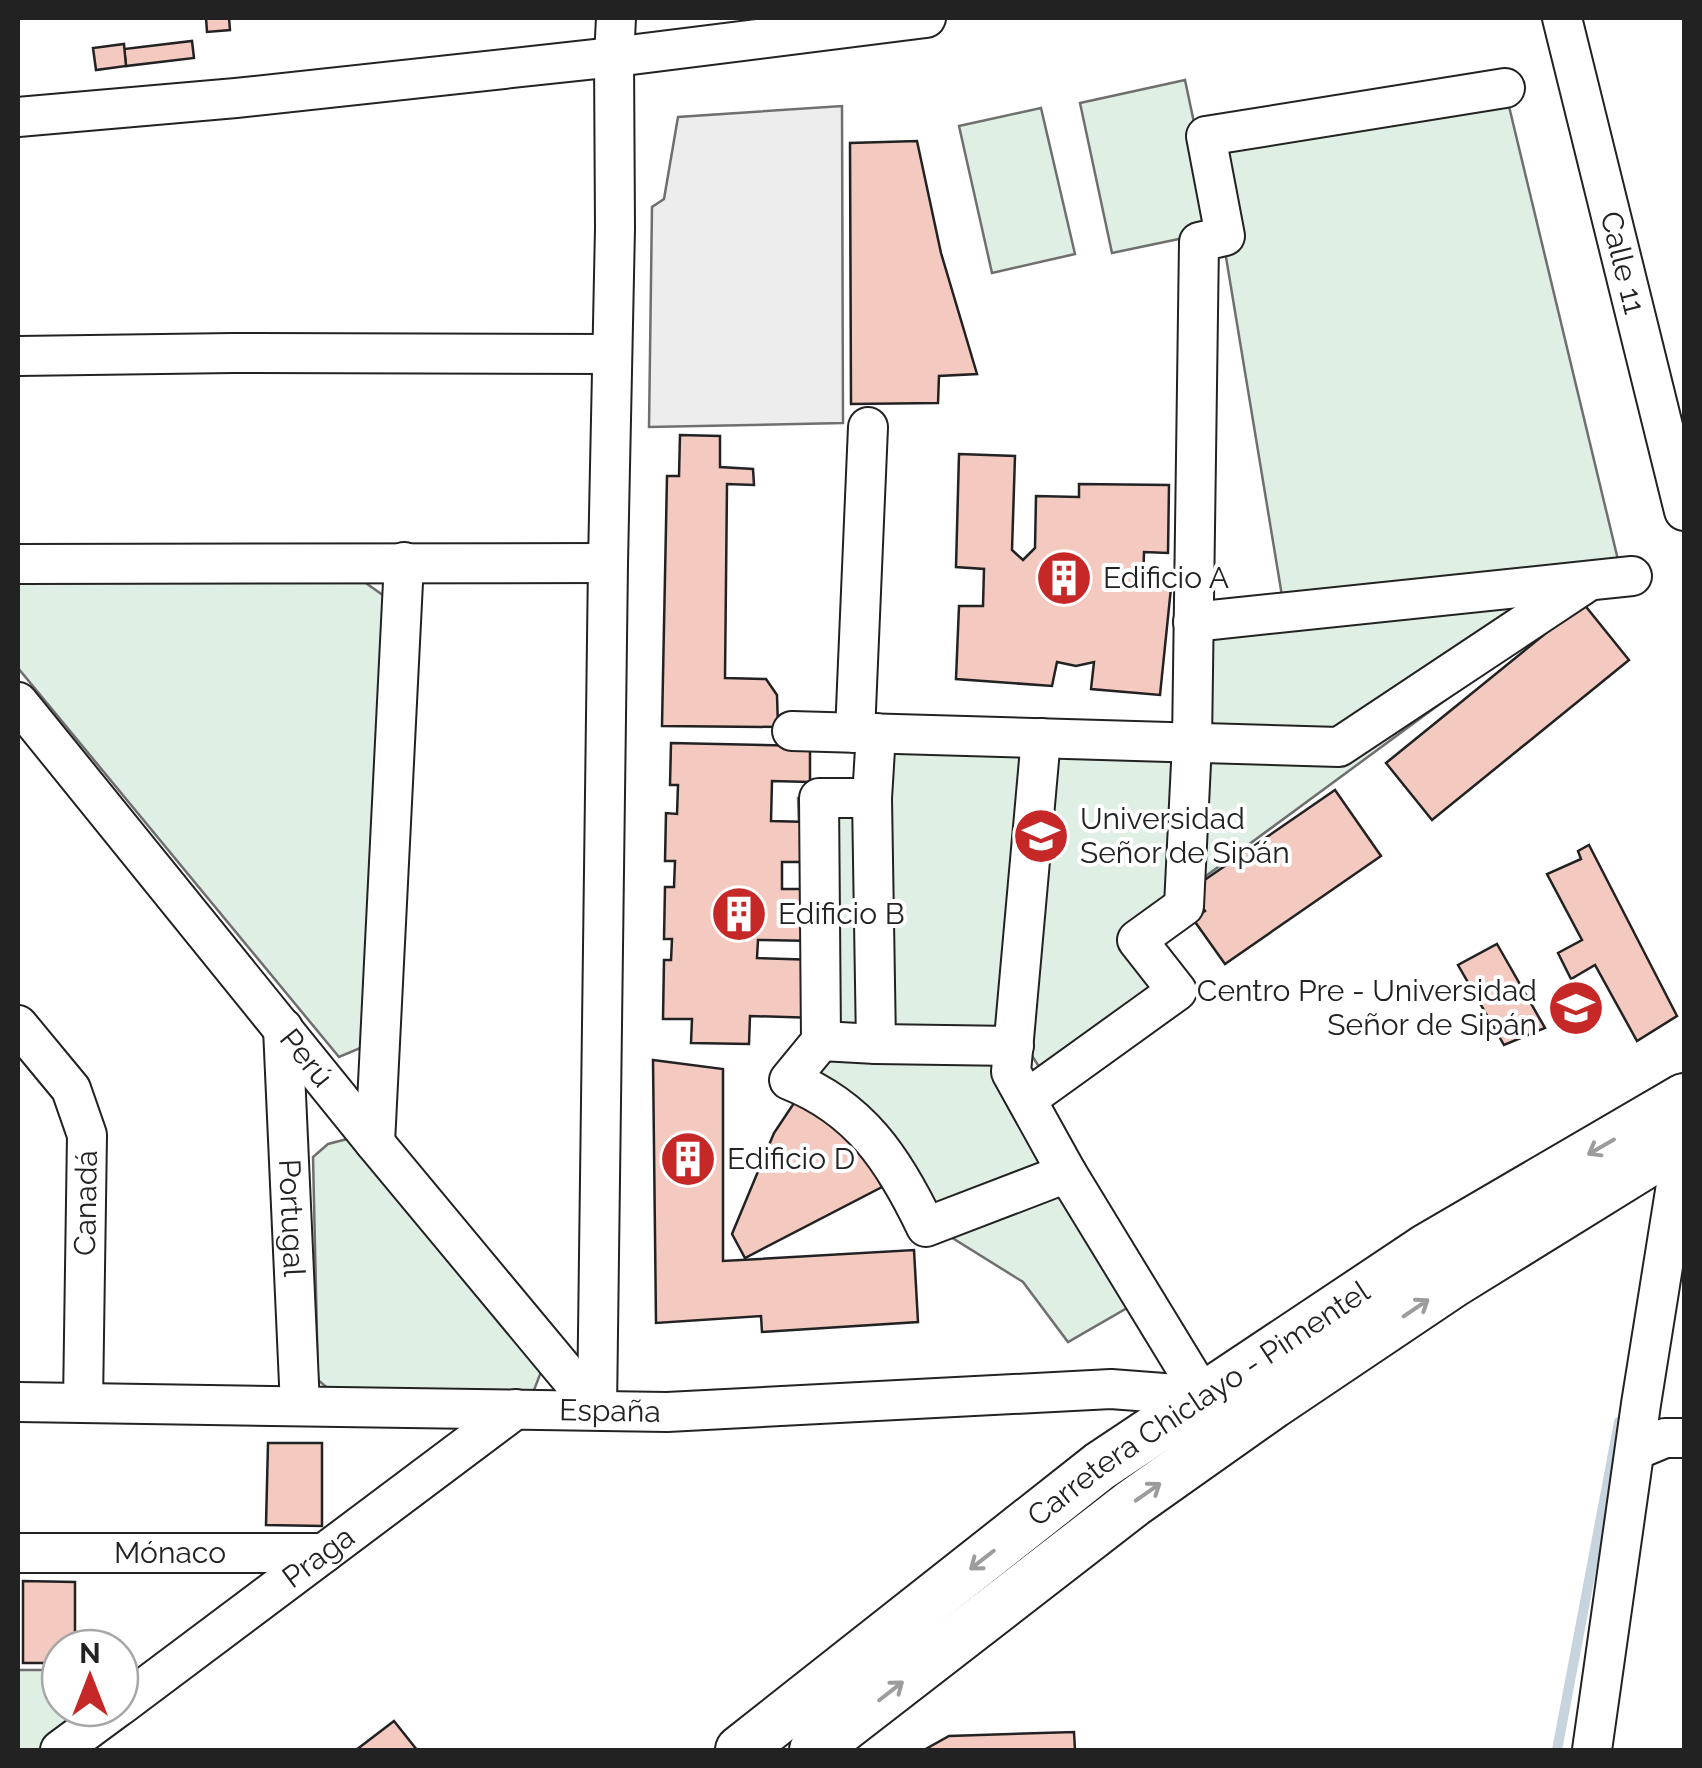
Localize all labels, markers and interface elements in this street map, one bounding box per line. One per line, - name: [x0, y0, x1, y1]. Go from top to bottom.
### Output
- street label: Calle 11: [1594, 208, 1653, 317]
- building icon: Edificio A: [1034, 548, 1094, 608]
- place label: Edificio A: [1103, 560, 1229, 595]
- place label: Universidad Señor de Sipán: [1080, 801, 1290, 870]
- school or university icon: Universidad Señor de Sipán: [1011, 806, 1071, 866]
- building icon: Edificio B: [709, 884, 769, 944]
- place label: Edificio B: [778, 896, 905, 931]
- place label: Centro Pre - Universidad Señor de Sipán: [1197, 973, 1537, 1042]
- school or university icon: Centro Pre - Universidad Señor de Sipán: [1546, 978, 1606, 1038]
- street label: Perú: [273, 1022, 340, 1094]
- building icon: Edificio D: [658, 1129, 718, 1189]
- one-way arrow: [1586, 1138, 1616, 1158]
- place label: Edificio D: [727, 1141, 855, 1176]
- street label: Canadá: [67, 1150, 104, 1256]
- street label: Portugal: [272, 1158, 312, 1278]
- street label: Carretera Chiclayo - Pimentel: [1021, 1273, 1376, 1533]
- one-way arrow: [1401, 1297, 1429, 1318]
- street label: España: [559, 1392, 661, 1429]
- one-way arrow: [1134, 1482, 1162, 1503]
- street label: Praga: [275, 1519, 361, 1595]
- street label: Mónaco: [114, 1535, 226, 1570]
- one-way arrow: [969, 1549, 995, 1571]
- north arrow: [40, 1628, 140, 1728]
- text: N: [79, 1637, 101, 1670]
- one-way arrow: [877, 1680, 904, 1701]

